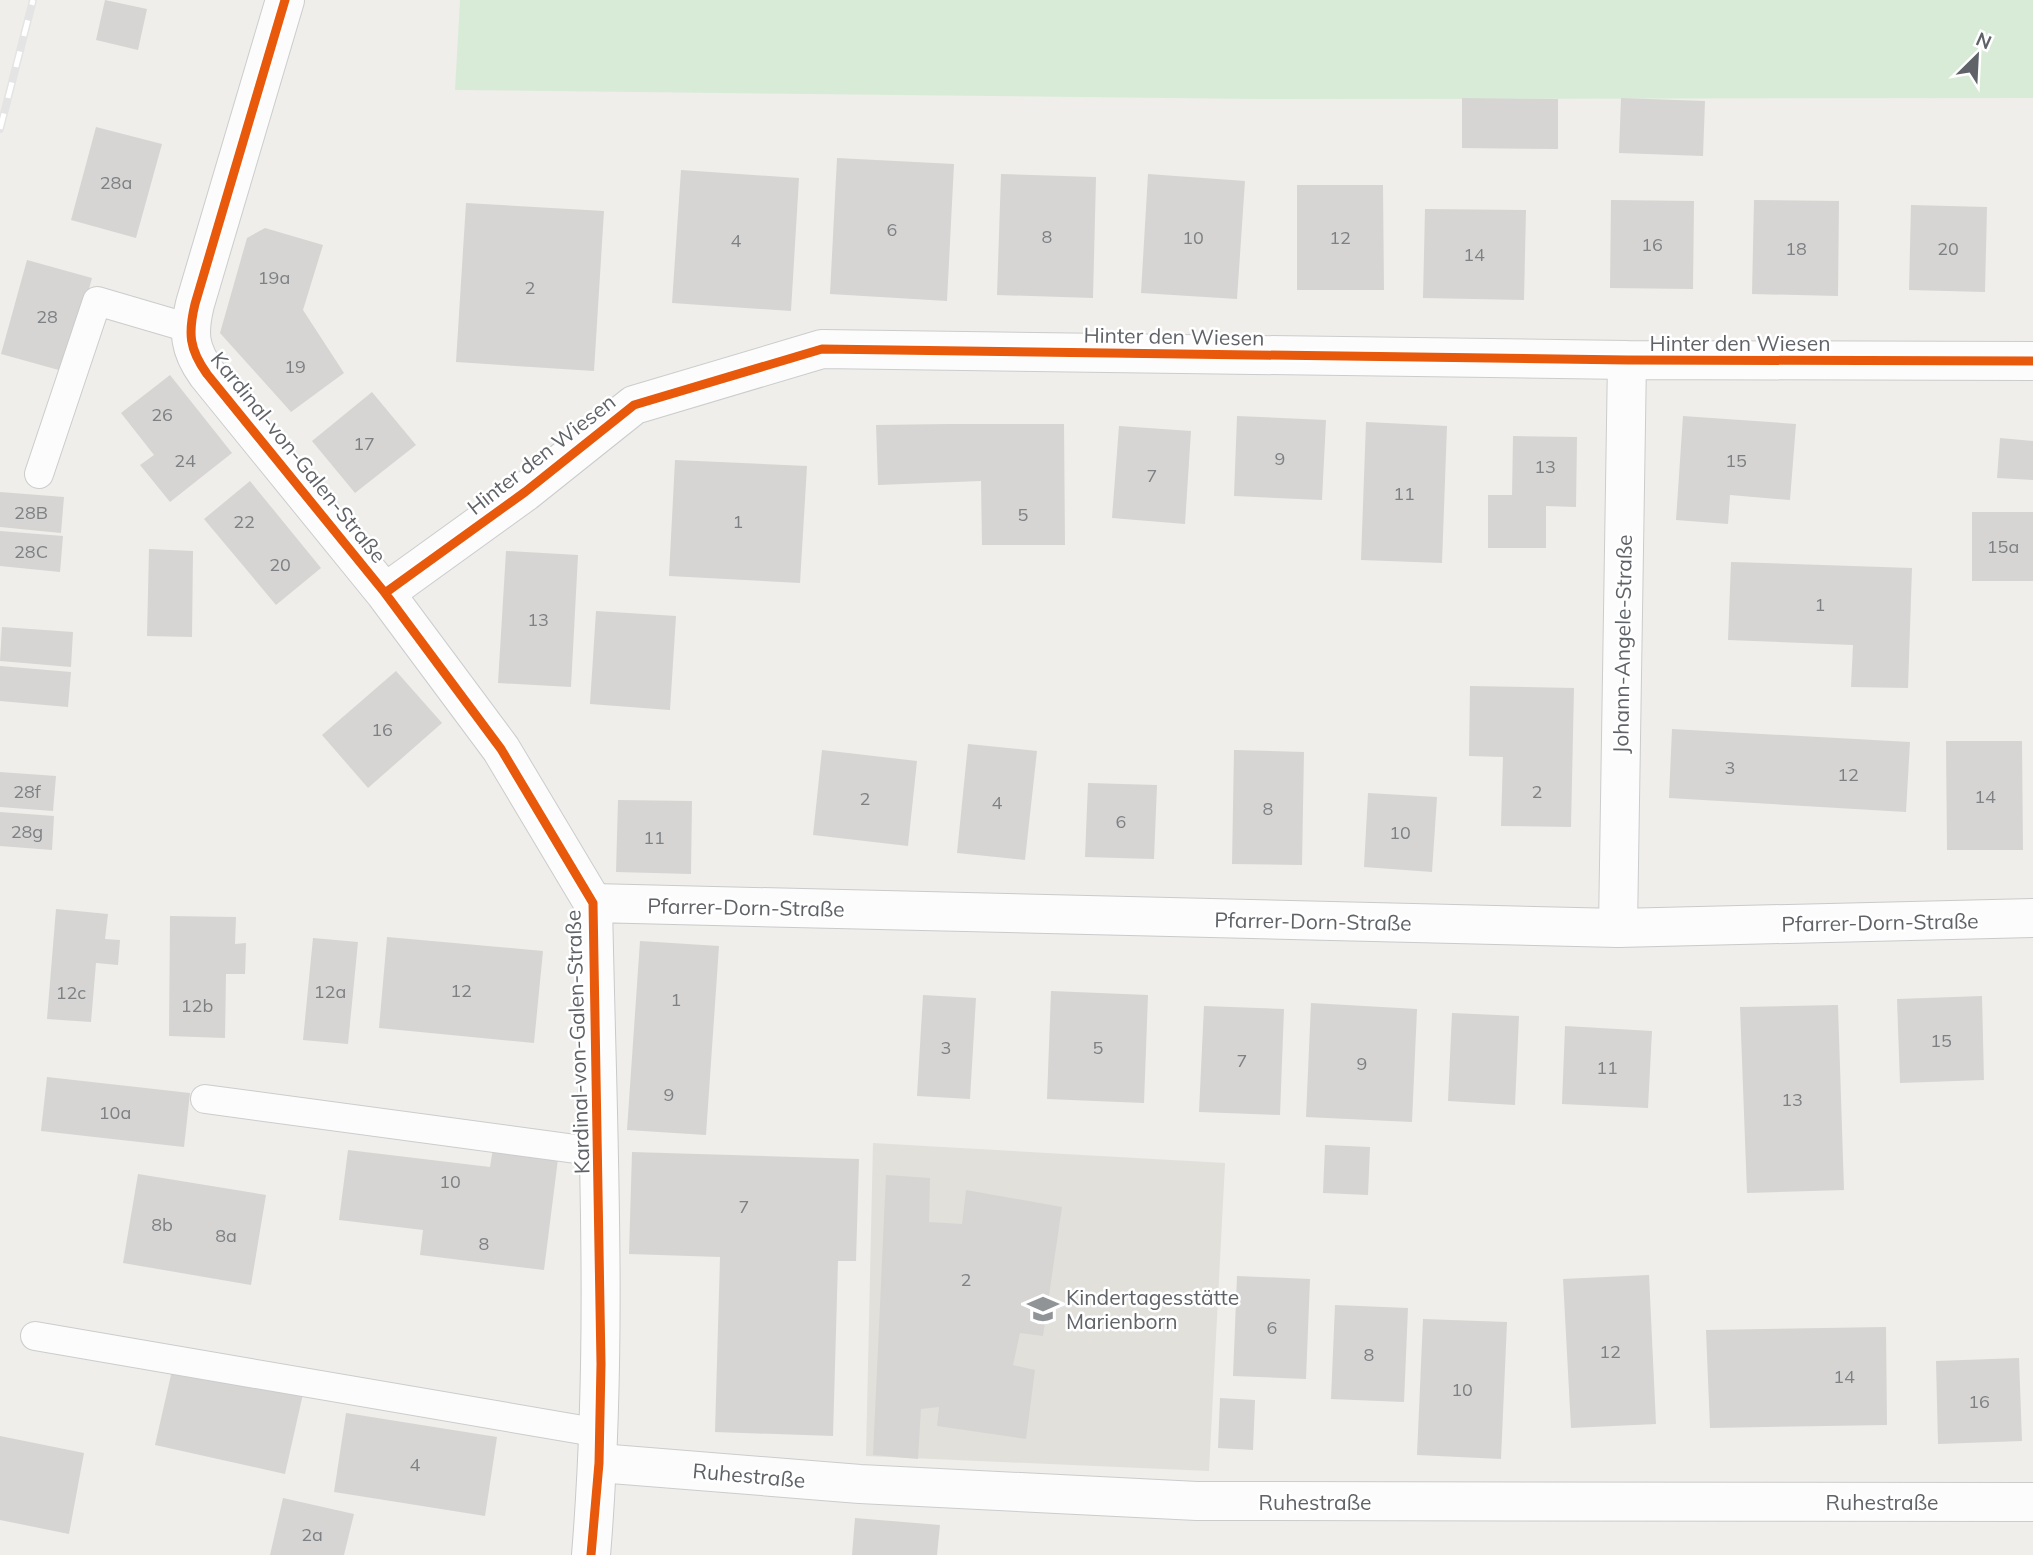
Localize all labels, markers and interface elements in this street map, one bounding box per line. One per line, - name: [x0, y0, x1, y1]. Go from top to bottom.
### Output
- north arrow: [1942, 21, 2012, 91]
- text: N: [1972, 27, 1995, 54]
- house number: 28a: [100, 171, 132, 194]
- house number: 6: [887, 218, 897, 241]
- house number: 8: [1042, 225, 1052, 248]
- house number: 10: [1182, 226, 1204, 249]
- house number: 12: [1329, 226, 1351, 249]
- house number: 4: [731, 229, 742, 252]
- house number: 16: [1641, 233, 1663, 256]
- house number: 18: [1785, 237, 1807, 260]
- house number: 20: [1937, 237, 1959, 260]
- house number: 14: [1463, 243, 1485, 266]
- house number: 19a: [258, 266, 290, 289]
- house number: 2: [525, 276, 535, 299]
- house number: 28: [36, 305, 58, 328]
- street label: Hinter den Wiesen: [1083, 321, 1265, 351]
- street label: Hinter den Wiesen: [1650, 330, 1830, 356]
- street label: Kardinal-von-Galen-Straße: [206, 346, 392, 568]
- house number: 19: [284, 355, 306, 378]
- street label: Hinter den Wiesen: [462, 388, 620, 520]
- house number: 26: [151, 403, 173, 426]
- house number: 17: [353, 432, 375, 455]
- house number: 9: [1275, 447, 1285, 470]
- house number: 24: [174, 449, 196, 472]
- house number: 15: [1725, 449, 1747, 472]
- house number: 13: [1534, 455, 1556, 478]
- house number: 7: [1147, 464, 1157, 487]
- house number: 11: [1393, 482, 1415, 505]
- house number: 28B: [14, 501, 48, 524]
- house number: 5: [1018, 503, 1029, 526]
- house number: 22: [233, 510, 255, 533]
- house number: 1: [733, 510, 743, 533]
- street label: Johann-Angele-Straße: [1607, 534, 1637, 754]
- house number: 15a: [1987, 535, 2019, 558]
- house number: 28C: [14, 540, 48, 563]
- house number: 20: [269, 553, 291, 576]
- house number: 1: [1815, 593, 1825, 616]
- house number: 13: [527, 608, 549, 631]
- house number: 16: [371, 718, 393, 741]
- house number: 3: [1725, 756, 1735, 779]
- house number: 12: [1837, 763, 1859, 786]
- house number: 28f: [13, 780, 42, 803]
- house number: 2: [1532, 780, 1542, 803]
- house number: 14: [1974, 785, 1996, 808]
- house number: 2: [860, 787, 870, 810]
- house number: 4: [992, 791, 1003, 814]
- house number: 8: [1263, 797, 1273, 820]
- house number: 6: [1116, 810, 1126, 833]
- house number: 28g: [11, 820, 43, 843]
- house number: 10: [1389, 821, 1411, 844]
- house number: 11: [643, 826, 665, 849]
- street label: Pfarrer-Dorn-Straße: [647, 892, 845, 922]
- street label: Pfarrer-Dorn-Straße: [1214, 906, 1412, 936]
- street label: Pfarrer-Dorn-Straße: [1781, 907, 1979, 937]
- street label: Kardinal-von-Galen-Straße: [559, 909, 595, 1175]
- house number: 12: [450, 979, 472, 1002]
- house number: 12a: [314, 980, 346, 1003]
- house number: 12c: [56, 981, 86, 1004]
- house number: 1: [671, 988, 681, 1011]
- house number: 12b: [181, 994, 213, 1017]
- house number: 15: [1930, 1029, 1952, 1052]
- house number: 3: [941, 1036, 951, 1059]
- house number: 5: [1093, 1036, 1104, 1059]
- house number: 7: [1237, 1049, 1247, 1072]
- house number: 9: [1357, 1052, 1367, 1075]
- house number: 11: [1596, 1056, 1618, 1079]
- house number: 9: [664, 1083, 674, 1106]
- house number: 13: [1781, 1088, 1803, 1111]
- house number: 10a: [99, 1101, 131, 1124]
- house number: 10: [439, 1170, 461, 1193]
- house number: 7: [739, 1195, 749, 1218]
- house number: 8b: [151, 1213, 173, 1236]
- house number: 8a: [215, 1224, 237, 1247]
- house number: 8: [479, 1232, 489, 1255]
- house number: 2: [961, 1268, 971, 1291]
- place label: Kindertagesstätte Marienborn: [1066, 1284, 1239, 1334]
- school or university icon: Kindertagesstätte Marienborn: [1026, 1292, 1060, 1326]
- house number: 6: [1267, 1316, 1277, 1339]
- house number: 12: [1599, 1340, 1621, 1363]
- house number: 8: [1364, 1343, 1374, 1366]
- house number: 14: [1833, 1365, 1855, 1388]
- house number: 10: [1451, 1378, 1473, 1401]
- house number: 16: [1968, 1390, 1990, 1413]
- house number: 4: [410, 1453, 421, 1476]
- street label: Ruhestraße: [692, 1457, 806, 1493]
- street label: Ruhestraße: [1259, 1489, 1371, 1515]
- street label: Ruhestraße: [1826, 1489, 1938, 1515]
- house number: 2a: [301, 1523, 323, 1546]

